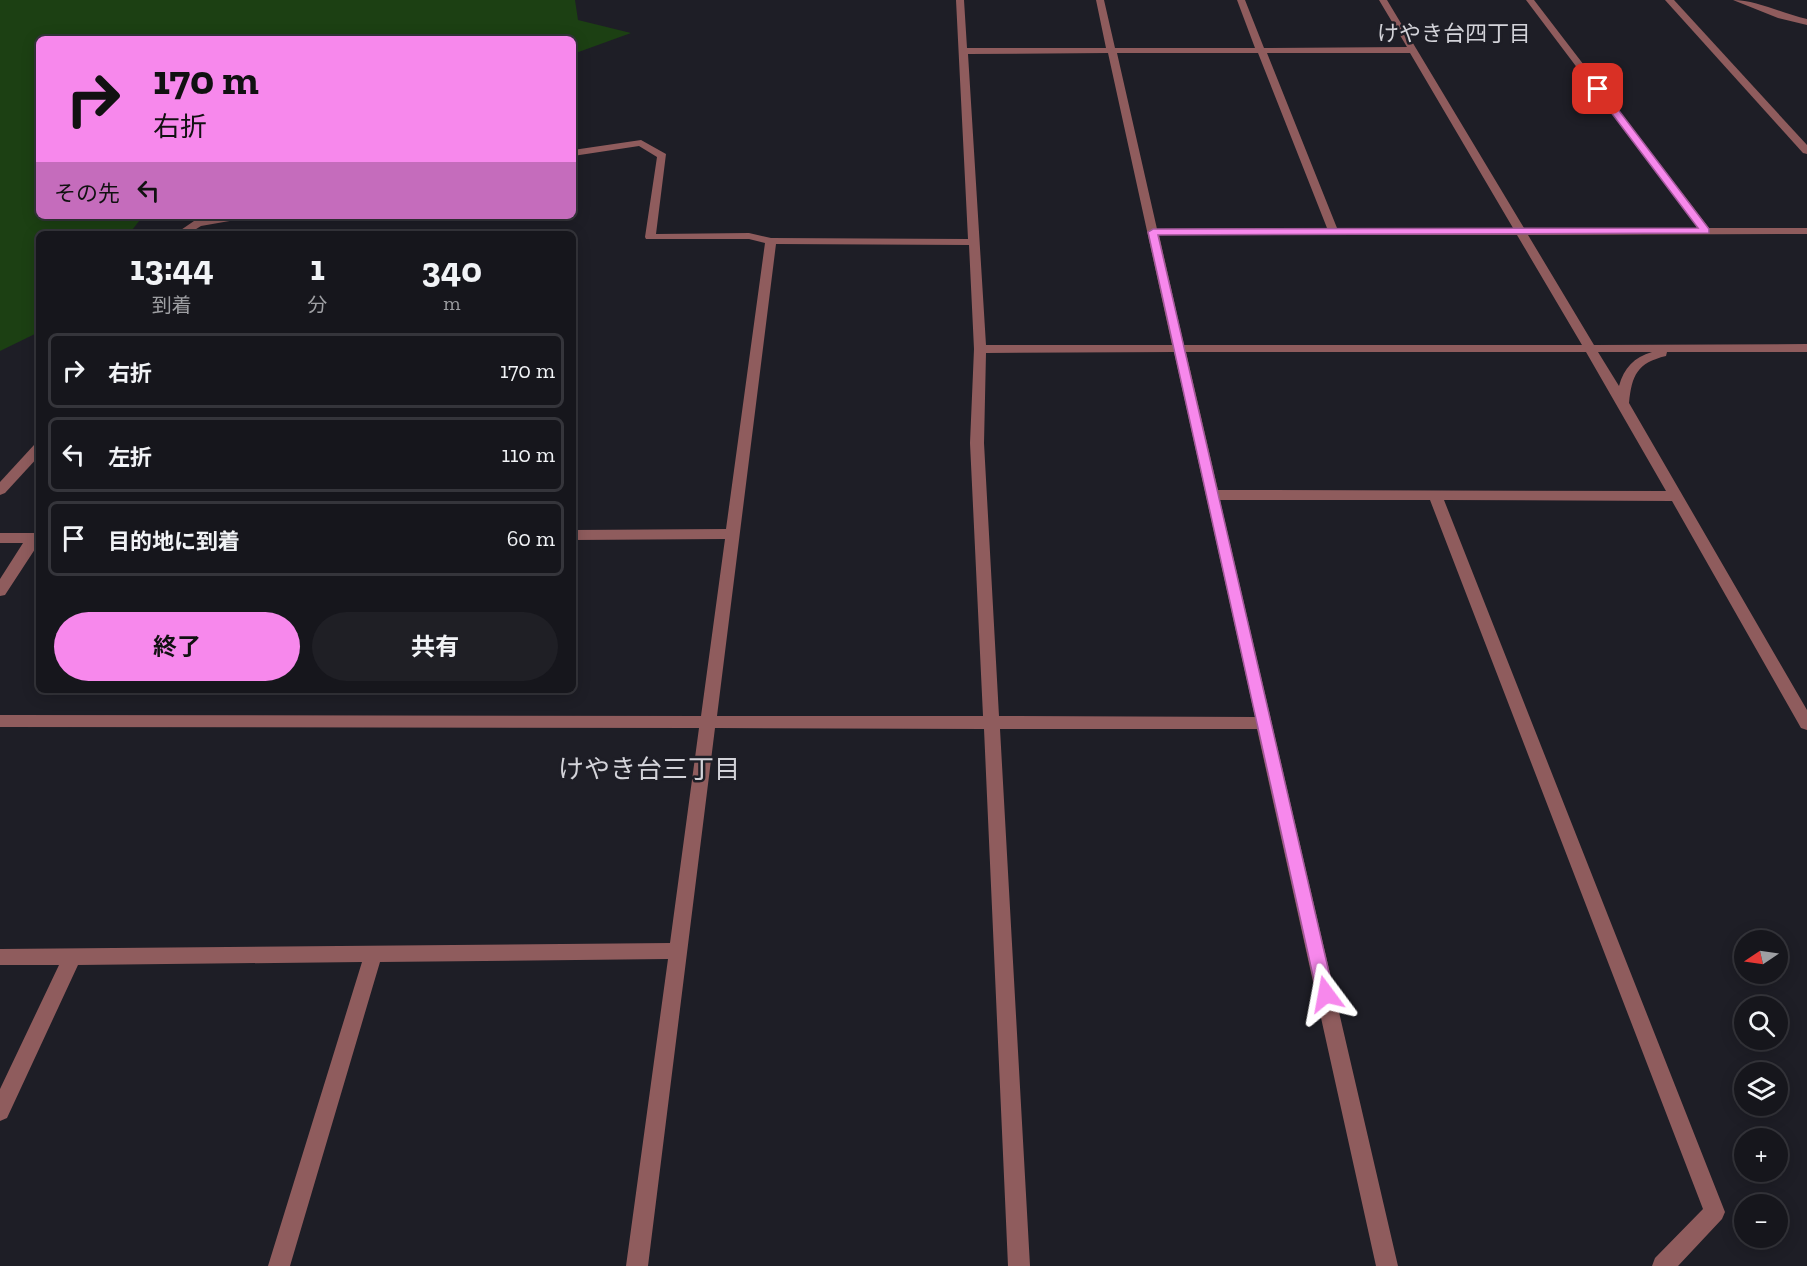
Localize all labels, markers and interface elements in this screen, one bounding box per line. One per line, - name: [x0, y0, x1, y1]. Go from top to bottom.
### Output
- district label: けやき台四丁目: [1377, 20, 1531, 47]
- text: 170 m: [153, 54, 259, 105]
- icon: right: [54, 60, 132, 138]
- pin: [1572, 63, 1623, 114]
- icon: arrive: [1581, 72, 1614, 105]
- text: 右折: [153, 111, 207, 143]
- icon: left: [132, 174, 165, 207]
- text: その先: [54, 180, 120, 207]
- text: 13:44: [130, 246, 214, 289]
- text: 1: [310, 246, 325, 289]
- text: 340: [422, 248, 482, 291]
- text: m: [443, 291, 460, 315]
- text: 到着: [152, 293, 192, 317]
- text: 分: [308, 293, 328, 317]
- icon: right: [57, 354, 90, 387]
- text: 170 m: [500, 357, 555, 384]
- text: 右折: [108, 360, 152, 387]
- icon: left: [57, 438, 90, 471]
- text: 110 m: [501, 441, 555, 468]
- text: 左折: [108, 444, 152, 471]
- icon: arrive: [57, 522, 90, 555]
- text: 60 m: [507, 525, 555, 552]
- text: 目的地に到着: [108, 528, 240, 555]
- button: 終了: [54, 612, 300, 681]
- button: 共有: [312, 612, 558, 681]
- district label: けやき台三丁目: [558, 753, 740, 785]
- north arrow: [1734, 930, 1788, 984]
- map controls: [1734, 930, 1788, 1248]
- position arrow: [1294, 962, 1358, 1026]
- button: search: [1734, 996, 1788, 1050]
- button: layers: [1734, 1062, 1788, 1116]
- button: +: [1734, 1128, 1788, 1182]
- button: −: [1734, 1194, 1788, 1248]

